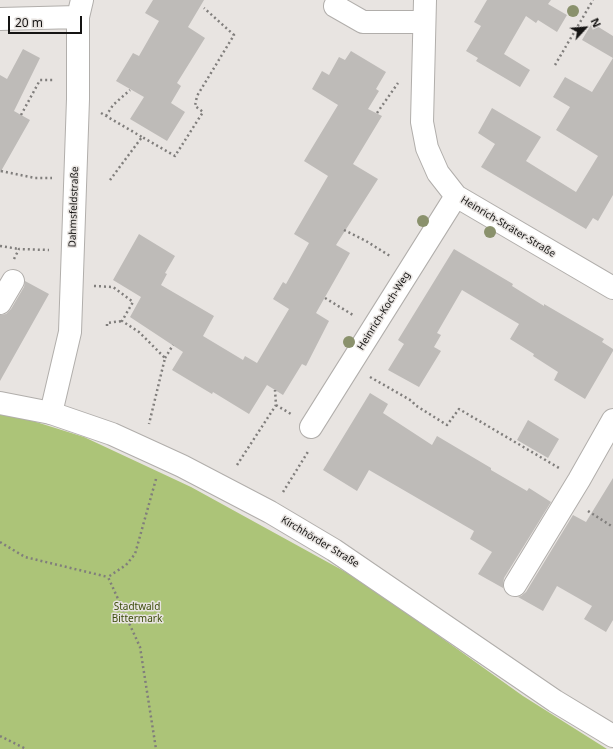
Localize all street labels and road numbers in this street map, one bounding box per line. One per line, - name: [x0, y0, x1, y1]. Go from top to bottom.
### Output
- street label: Dahmsfeldstraße: [67, 166, 81, 248]
- street label: Heinrich-Sträter-Straße: [458, 194, 558, 260]
- street label: Heinrich-Koch-Weg: [355, 270, 413, 352]
- street label: Kirchhörder Straße: [279, 514, 361, 570]

